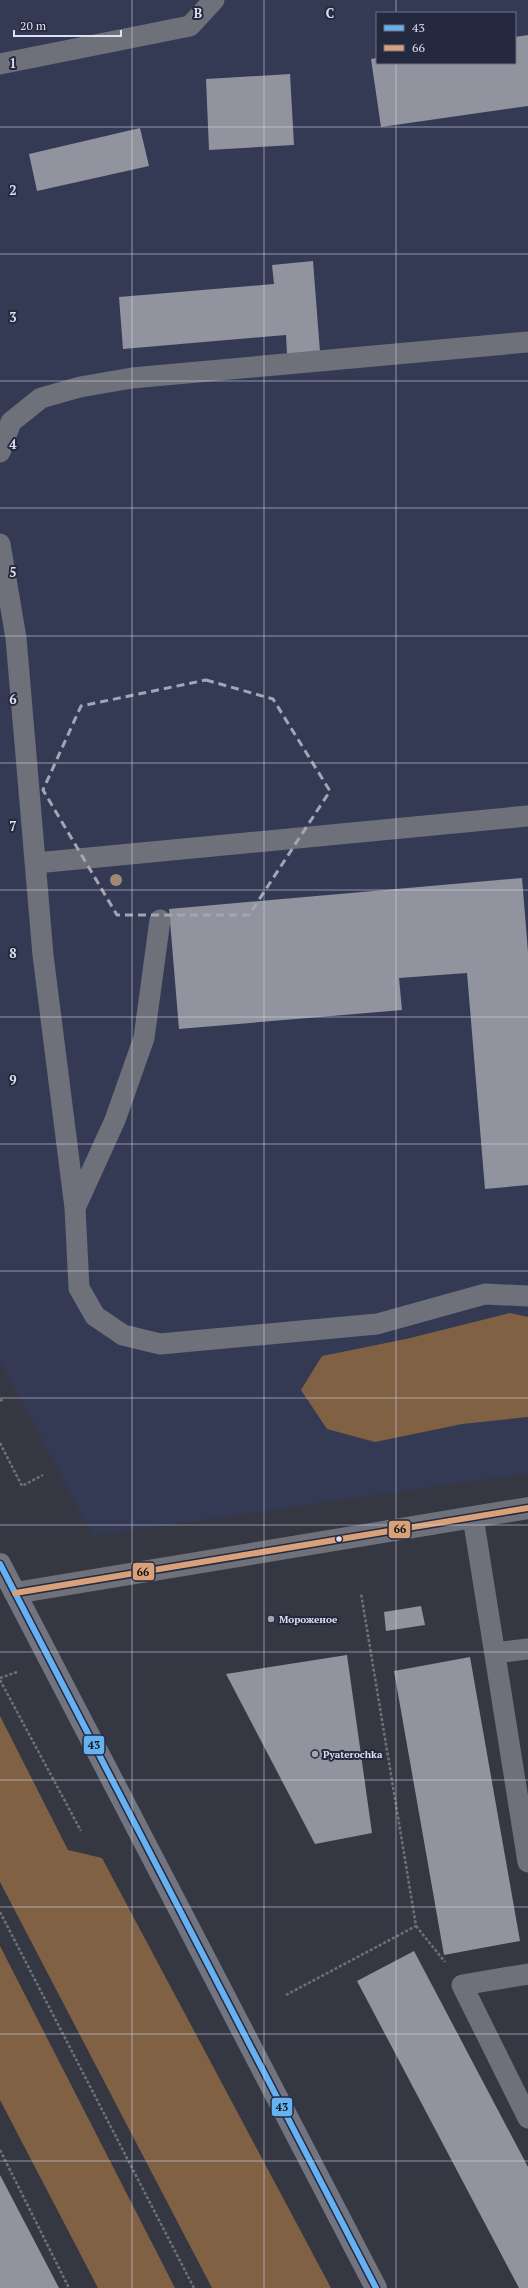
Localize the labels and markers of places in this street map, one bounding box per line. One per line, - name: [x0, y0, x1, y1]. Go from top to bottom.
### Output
- unlabelled marker: [334, 1534, 344, 1544]
- place label: Мороженое: [279, 1613, 338, 1626]
- marker: Мороженое: [266, 1614, 276, 1624]
- place label: Pyaterochka: [323, 1748, 383, 1761]
- marker: Pyaterochka: [310, 1749, 320, 1759]

